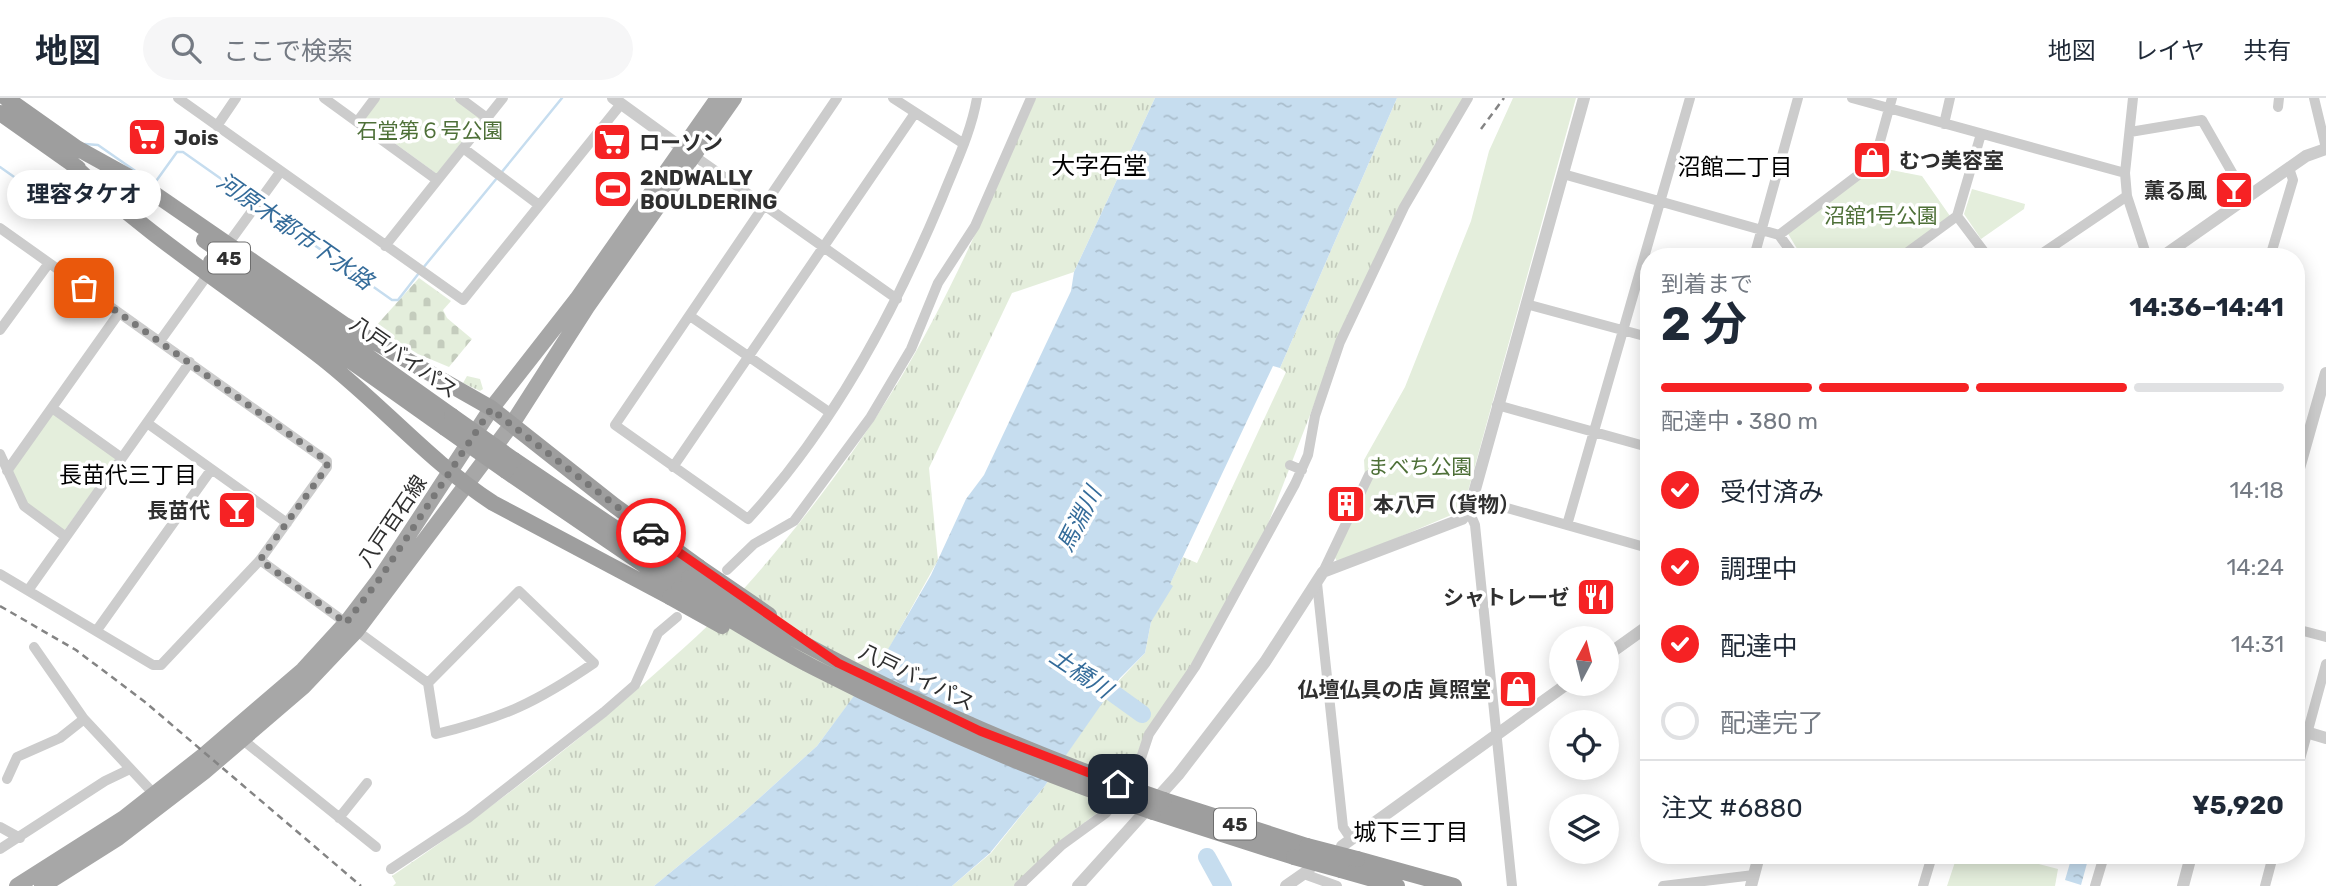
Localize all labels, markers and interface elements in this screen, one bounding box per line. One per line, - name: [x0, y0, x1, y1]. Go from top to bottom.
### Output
- search box: [143, 17, 633, 80]
- icon: search: [167, 29, 205, 67]
- text: 地図: [35, 31, 101, 70]
- text: ここで検索: [223, 36, 353, 67]
- text: 地図: [2048, 37, 2096, 65]
- text: レイヤ: [2134, 37, 2205, 65]
- text: 共有: [2243, 37, 2291, 65]
- supermarket icon: Jois: [126, 116, 168, 158]
- park label: 石堂第６号公園: [357, 118, 504, 143]
- supermarket icon: ローソン: [591, 121, 633, 163]
- place label: Jois: [174, 125, 219, 150]
- place label: ローソン: [639, 130, 723, 155]
- shop icon: むつ美容室: [1851, 139, 1893, 181]
- place label: むつ美容室: [1899, 148, 2004, 173]
- district label: 大字石堂: [1051, 152, 1147, 180]
- district label: 沼館二丁目: [1678, 153, 1793, 181]
- place label: 2NDWALLY BOULDERING: [640, 165, 778, 214]
- water label: 河原木都市下水路: [212, 167, 380, 296]
- sports icon: 2NDWALLY BOULDERING: [592, 168, 634, 210]
- callout: 理容タケオ: [7, 169, 161, 218]
- bar icon: 薫る風: [2213, 169, 2255, 211]
- place label: 薫る風: [2144, 178, 2207, 203]
- text: 理容タケオ: [27, 180, 142, 208]
- park label: 沼舘1号公園: [1824, 203, 1938, 228]
- road number: 45: [208, 242, 250, 274]
- pin: [54, 258, 114, 318]
- icon: bag: [65, 269, 103, 307]
- text: 到着まで: [1661, 270, 1753, 298]
- text: 14:36–14:41: [2129, 292, 2284, 323]
- text: 2 分: [1661, 297, 1747, 352]
- street label: 八戸バイパス: [345, 311, 463, 403]
- text: 配達中 · 380 m: [1661, 407, 1818, 435]
- park label: まべち公園: [1368, 454, 1473, 479]
- district label: 長苗代三丁目: [59, 461, 197, 489]
- street label: 八戸百石線: [352, 470, 432, 572]
- icon: check: [1661, 471, 1699, 509]
- text: 14:18: [2230, 476, 2284, 504]
- text: 受付済み: [1720, 477, 1824, 508]
- water label: 馬淵川: [1051, 479, 1108, 556]
- building icon: 本八戸（貨物）: [1325, 483, 1367, 525]
- bar icon: 長苗代: [216, 489, 258, 531]
- place label: 本八戸（貨物）: [1373, 492, 1520, 517]
- place label: 長苗代: [147, 498, 210, 523]
- courier: [616, 498, 686, 568]
- icon: car: [632, 514, 670, 552]
- icon: check: [1661, 548, 1699, 586]
- text: 14:24: [2226, 553, 2284, 581]
- text: 調理中: [1720, 554, 1798, 585]
- restaurant icon: シャトレーゼ: [1575, 576, 1617, 618]
- place label: シャトレーゼ: [1443, 585, 1569, 610]
- icon: check: [1661, 625, 1699, 663]
- north arrow: [1549, 626, 1619, 696]
- map controls: [1549, 626, 1619, 864]
- text: 14:31: [2231, 630, 2284, 658]
- text: 配達中: [1720, 631, 1798, 662]
- street label: 八戸バイパス: [855, 638, 979, 716]
- water label: 土橋川: [1045, 642, 1120, 706]
- shop icon: 仏壇仏具の店 眞照堂: [1497, 668, 1539, 710]
- place label: 仏壇仏具の店 眞照堂: [1298, 677, 1491, 702]
- text: 配達完了: [1720, 708, 1824, 739]
- button: locate: [1549, 710, 1619, 780]
- pin: [1088, 754, 1148, 814]
- icon: home: [1099, 765, 1137, 803]
- text: ¥5,920: [2192, 790, 2284, 821]
- text: 注文 #6880: [1661, 793, 1803, 824]
- button: layers: [1549, 794, 1619, 864]
- road number: 45: [1214, 808, 1256, 839]
- district label: 城下三丁目: [1354, 818, 1469, 846]

